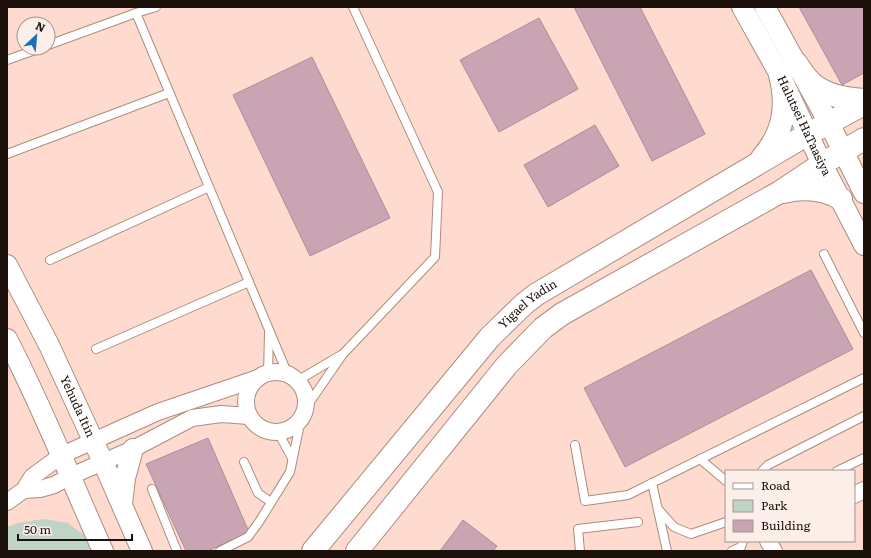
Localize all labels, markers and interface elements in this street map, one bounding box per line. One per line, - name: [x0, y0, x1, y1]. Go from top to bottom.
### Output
- north arrow: [16, 16, 56, 56]
- text: N: [33, 17, 48, 35]
- street label: Halutsei HaTaasiya: [773, 72, 837, 179]
- street label: Yigael Yadin: [494, 274, 560, 332]
- street label: Yehuda Itin: [56, 372, 100, 440]
- legend: [725, 470, 855, 542]
- text: Road: [761, 476, 791, 494]
- text: Park: [761, 496, 788, 514]
- scale bar: [18, 516, 132, 542]
- text: Building: [761, 516, 811, 534]
- text: 50 m: [24, 520, 51, 538]

